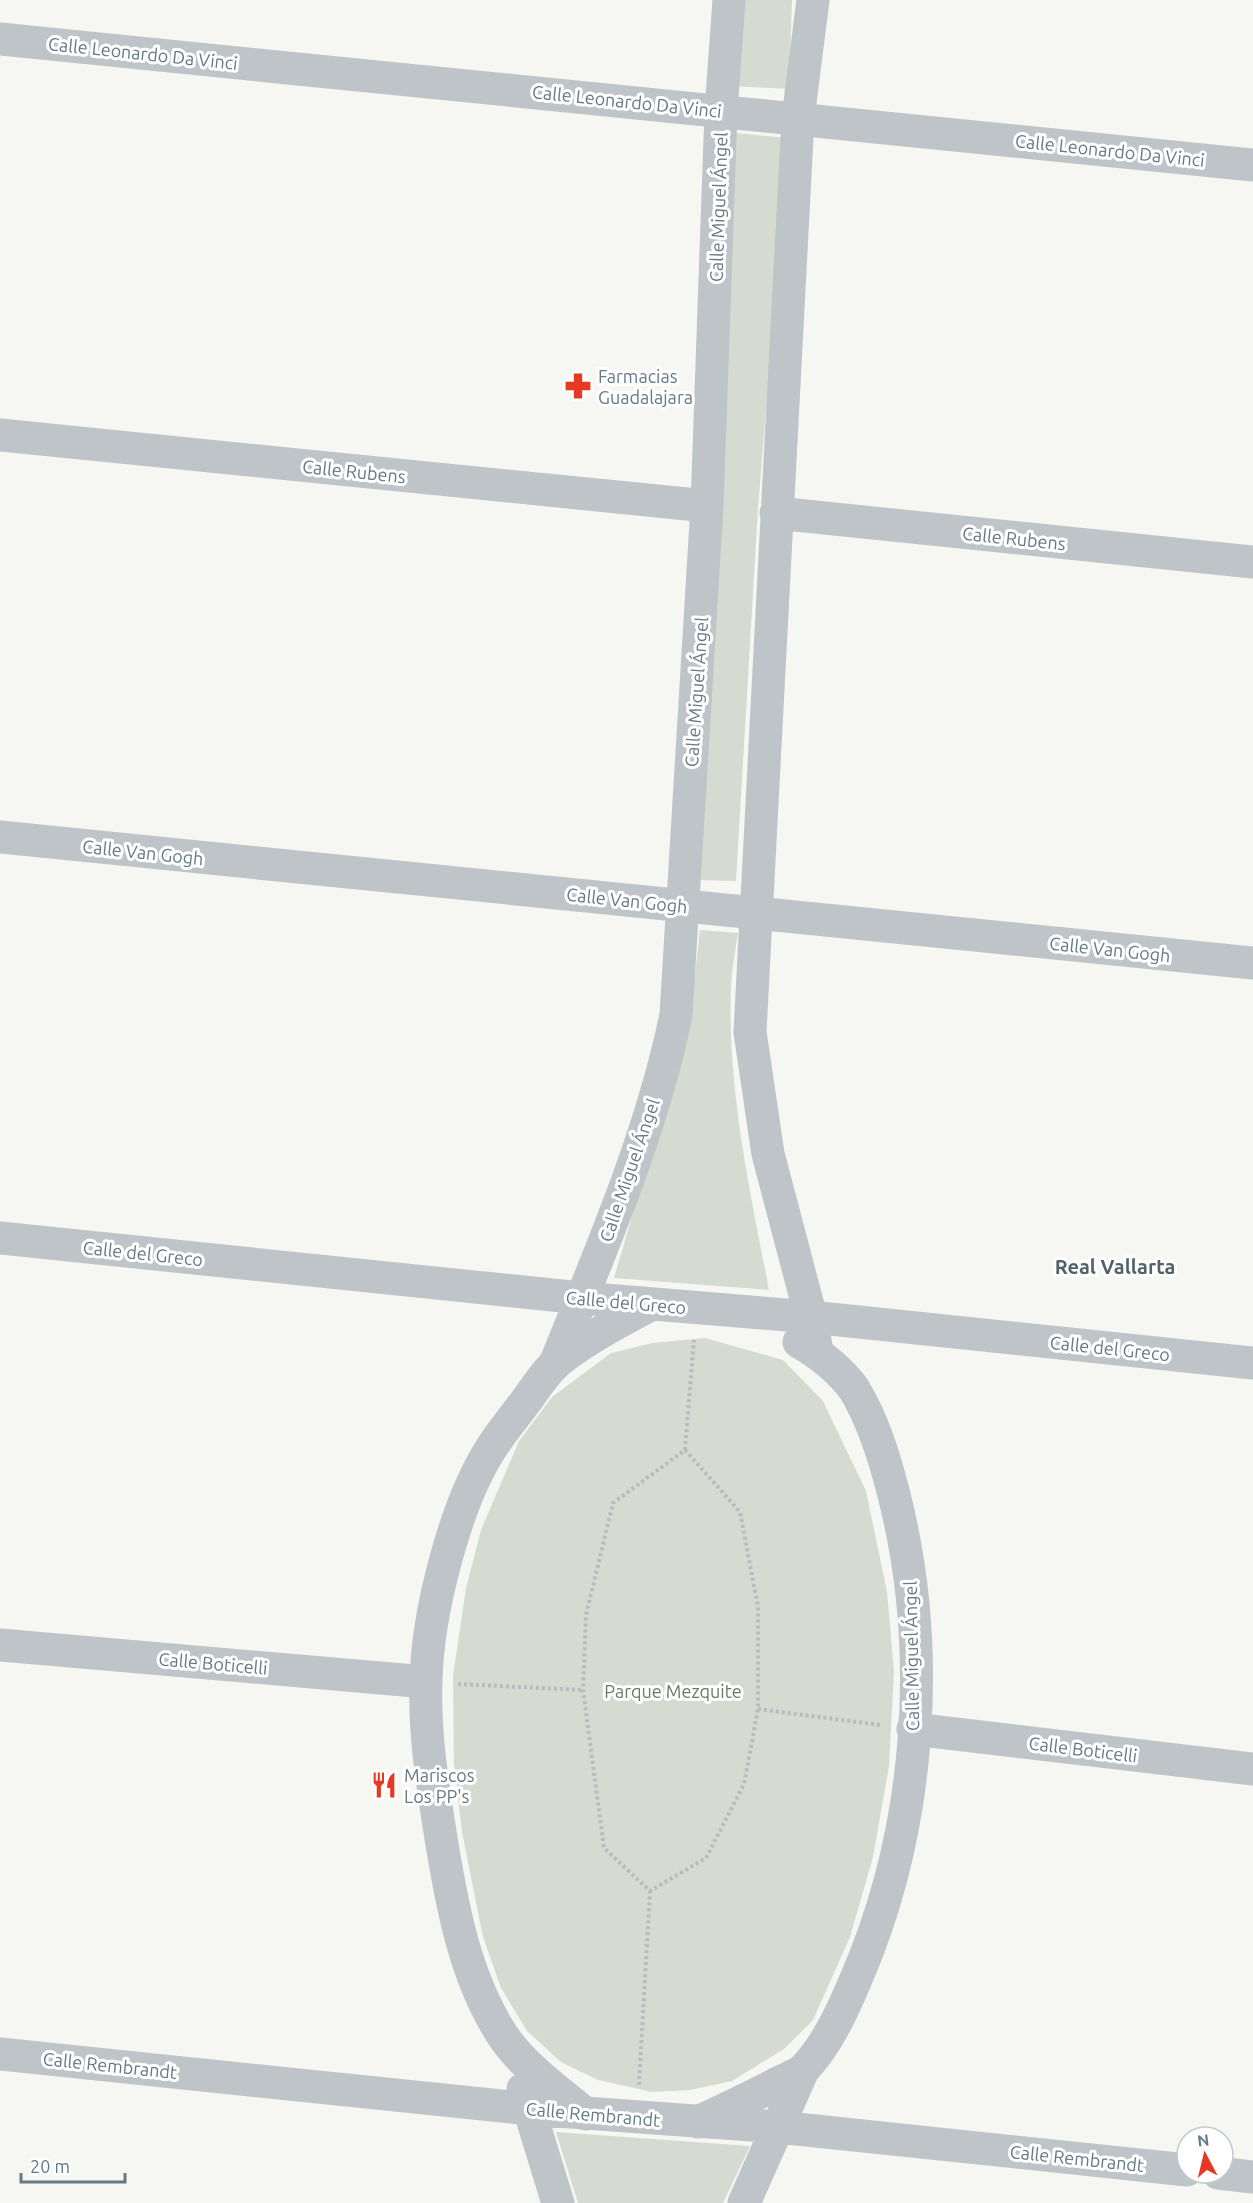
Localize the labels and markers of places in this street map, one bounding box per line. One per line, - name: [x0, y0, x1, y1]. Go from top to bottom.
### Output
- place label: Farmacias Guadalajara: [598, 366, 693, 407]
- pharmacy icon: Farmacias Guadalajara: [563, 371, 593, 401]
- place label: Mariscos Los PP's: [404, 1765, 475, 1806]
- restaurant icon: Mariscos Los PP's: [369, 1770, 399, 1800]

